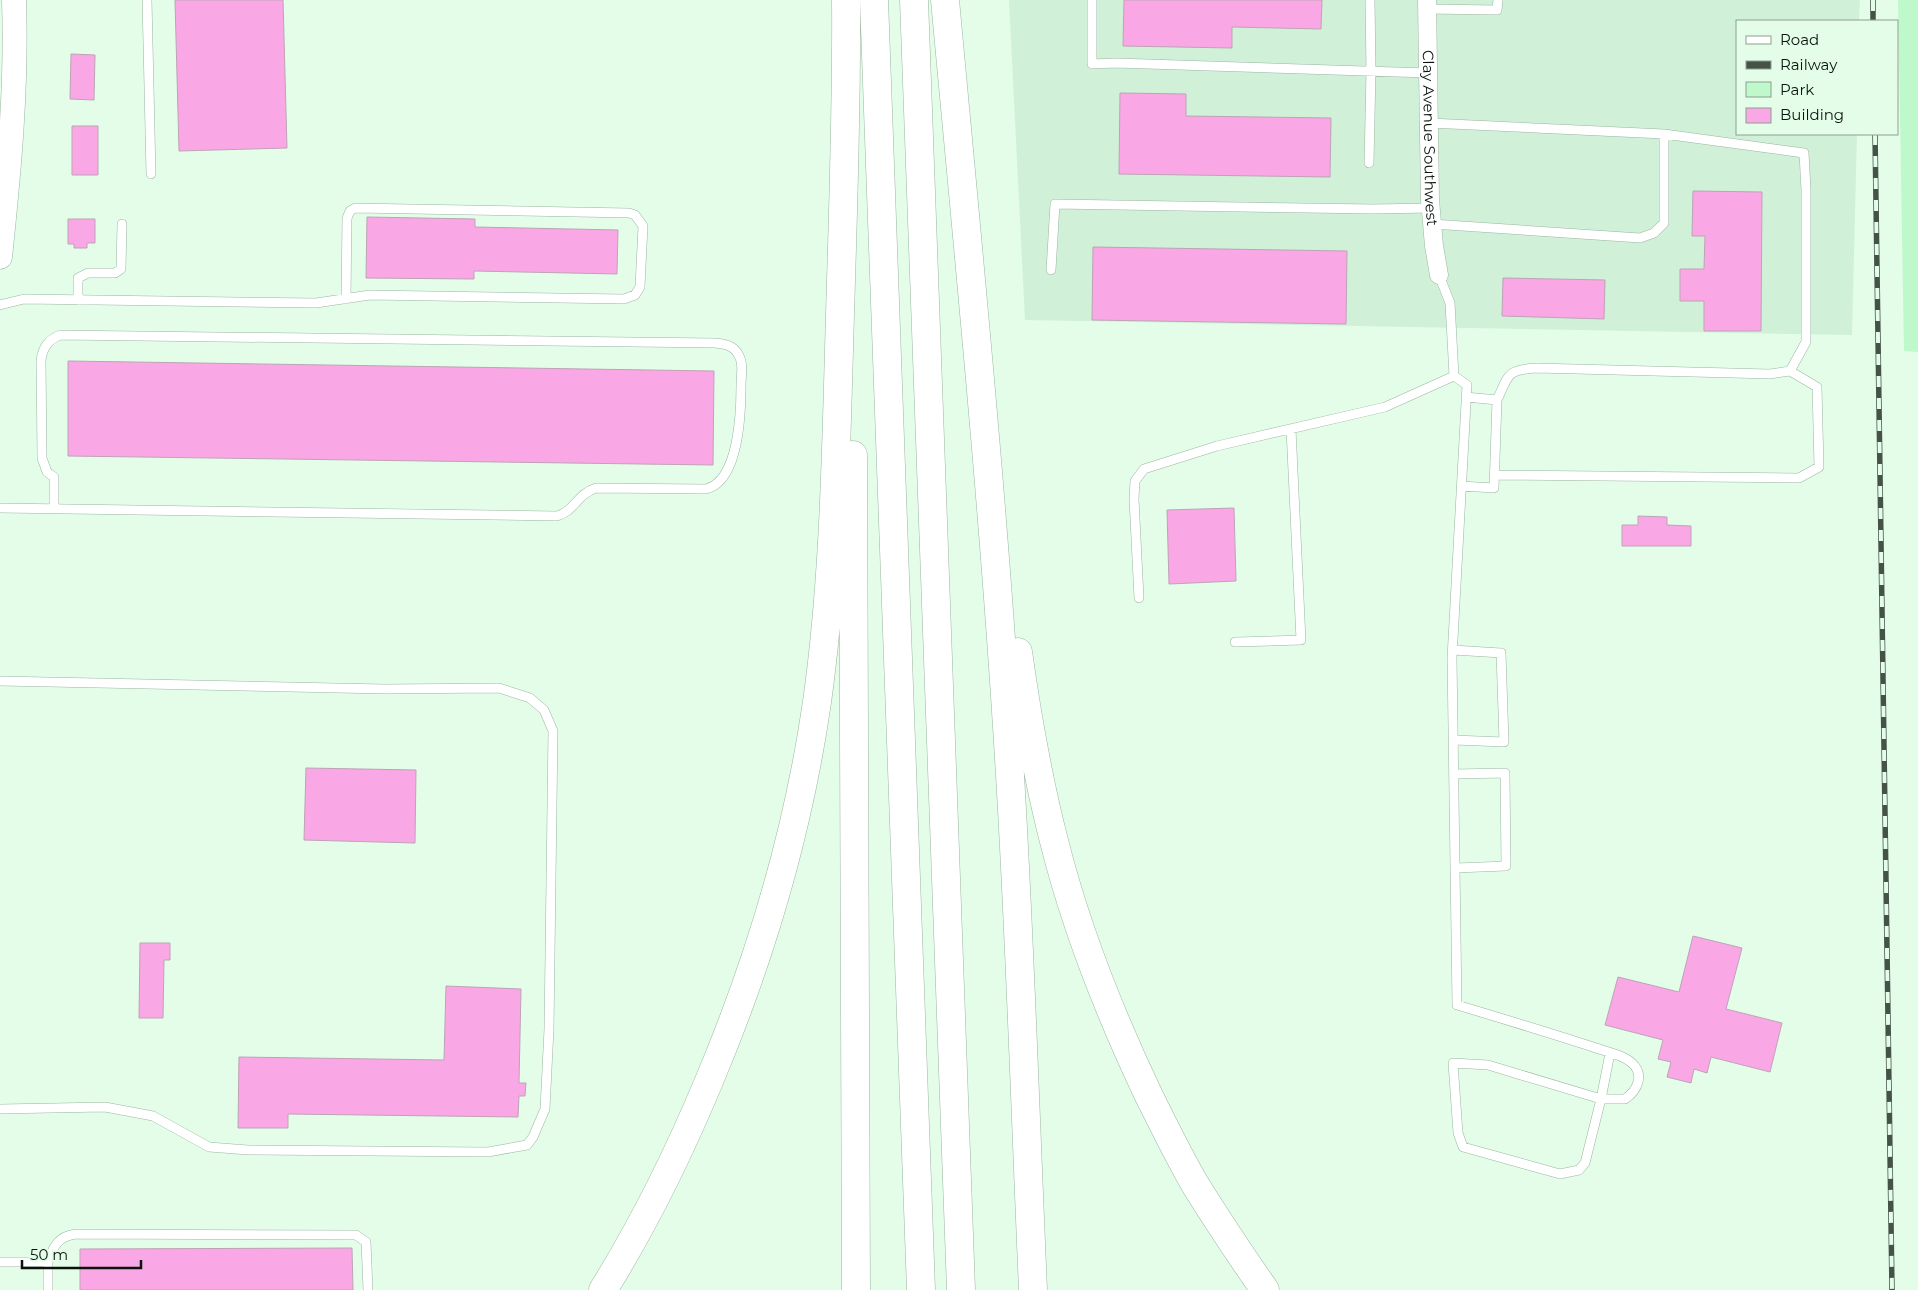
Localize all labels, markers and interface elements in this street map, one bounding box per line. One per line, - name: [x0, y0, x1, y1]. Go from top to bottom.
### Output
- legend: [1736, 20, 1898, 135]
- text: Road: [1780, 30, 1819, 49]
- street label: Clay Avenue Southwest: [1419, 50, 1442, 227]
- text: Railway: [1780, 55, 1838, 74]
- text: Park: [1780, 80, 1814, 99]
- text: Building: [1780, 105, 1844, 124]
- scale bar: [22, 1238, 141, 1270]
- text: 50 m: [30, 1245, 68, 1264]

